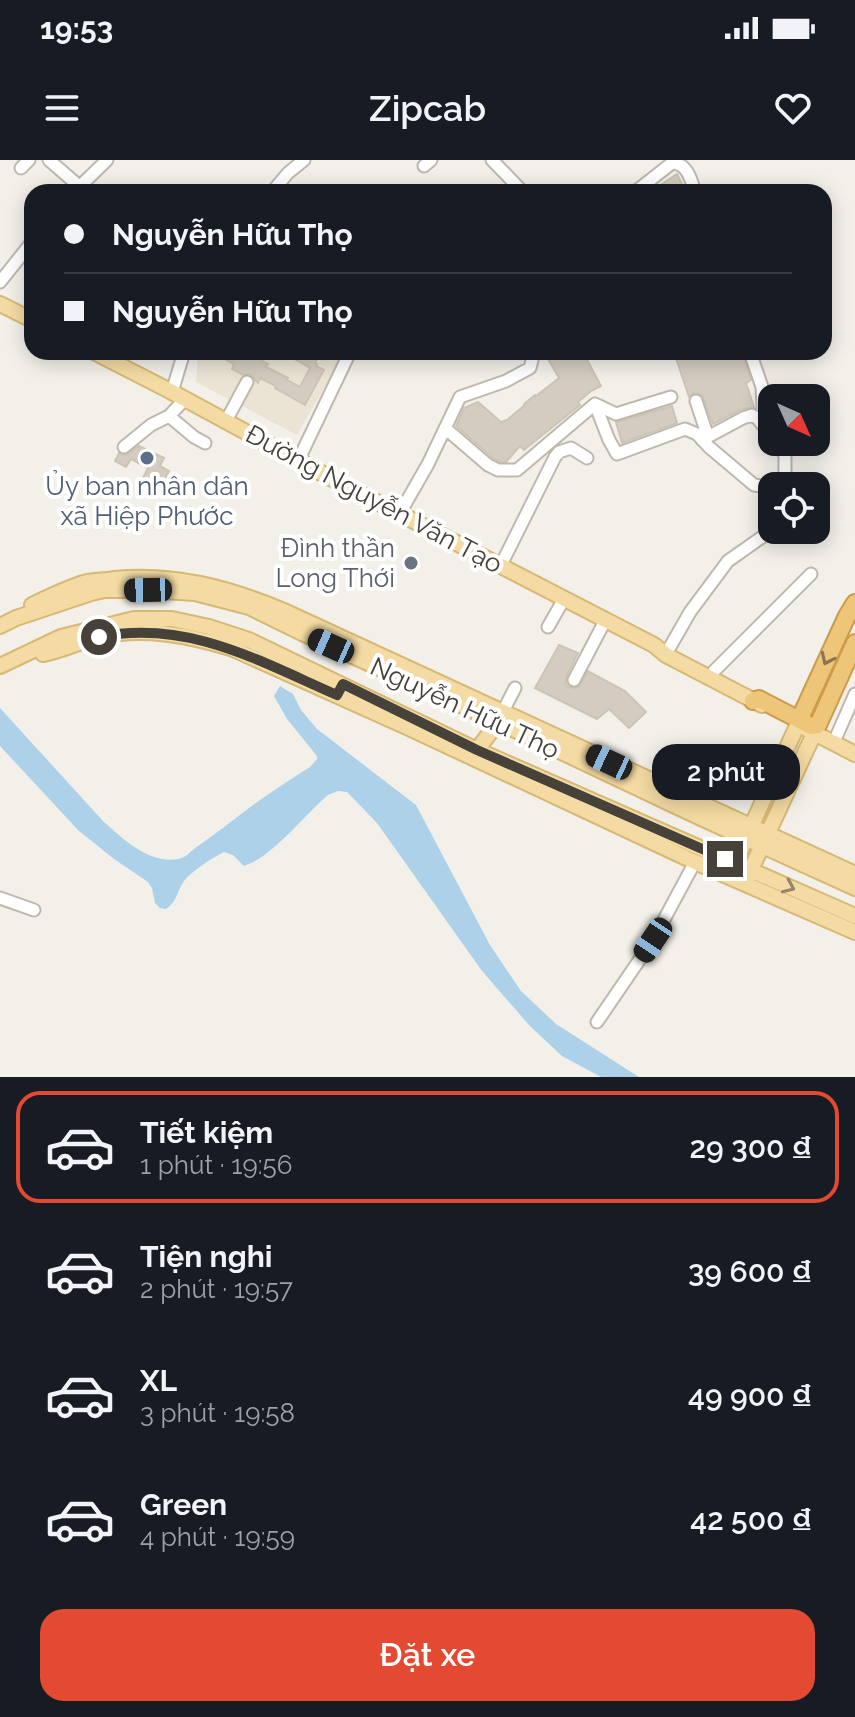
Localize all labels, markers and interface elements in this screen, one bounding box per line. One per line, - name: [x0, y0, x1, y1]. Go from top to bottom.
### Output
- text: 19:53: [40, 11, 113, 46]
- icon: menu: [40, 86, 84, 130]
- icon: heart: [771, 86, 815, 130]
- text: Zipcab: [369, 87, 486, 129]
- text: Nguyễn Hữu Thọ: [112, 217, 353, 252]
- text: Nguyễn Hữu Thọ: [112, 294, 353, 329]
- north arrow: [758, 384, 830, 456]
- map controls: [758, 384, 830, 544]
- street label: Đường Nguyễn Văn Tạo: [241, 419, 507, 579]
- marker: Ủy ban nhân dân xã Hiệp Phước: [138, 449, 156, 467]
- place label: Ủy ban nhân dân xã Hiệp Phước: [45, 470, 249, 531]
- button: locate: [758, 472, 830, 544]
- place label: Đình thần Long Thới: [275, 533, 395, 593]
- marker: Đình thần Long Thới: [402, 554, 420, 572]
- car: [124, 578, 172, 602]
- route start: [81, 619, 117, 655]
- car: [304, 625, 358, 667]
- street label: Nguyễn Hữu Thọ: [366, 651, 564, 765]
- one-way arrow: [821, 651, 837, 666]
- car: [582, 741, 636, 783]
- callout: 2 phút: [651, 743, 799, 799]
- text: 2 phút: [687, 757, 765, 787]
- route end: [707, 841, 743, 877]
- one-way arrow: [781, 878, 795, 894]
- car: [630, 913, 676, 967]
- icon: car: [44, 1111, 116, 1183]
- text: Tiết kiệm: [140, 1115, 273, 1150]
- text: 29 300 ₫: [690, 1130, 811, 1165]
- text: 1 phút · 19:56: [140, 1150, 292, 1180]
- icon: car: [44, 1235, 116, 1307]
- text: Tiện nghi: [140, 1239, 272, 1274]
- text: 39 600 ₫: [688, 1254, 811, 1289]
- text: 2 phút · 19:57: [140, 1274, 293, 1304]
- icon: car: [44, 1359, 116, 1431]
- text: XL: [140, 1363, 177, 1398]
- text: 49 900 ₫: [688, 1378, 811, 1413]
- text: 3 phút · 19:58: [140, 1398, 295, 1428]
- icon: car: [44, 1483, 116, 1555]
- text: Green: [140, 1487, 227, 1522]
- text: 42 500 ₫: [690, 1502, 811, 1537]
- text: 4 phút · 19:59: [140, 1522, 295, 1552]
- button: Đặt xe: [40, 1609, 815, 1701]

